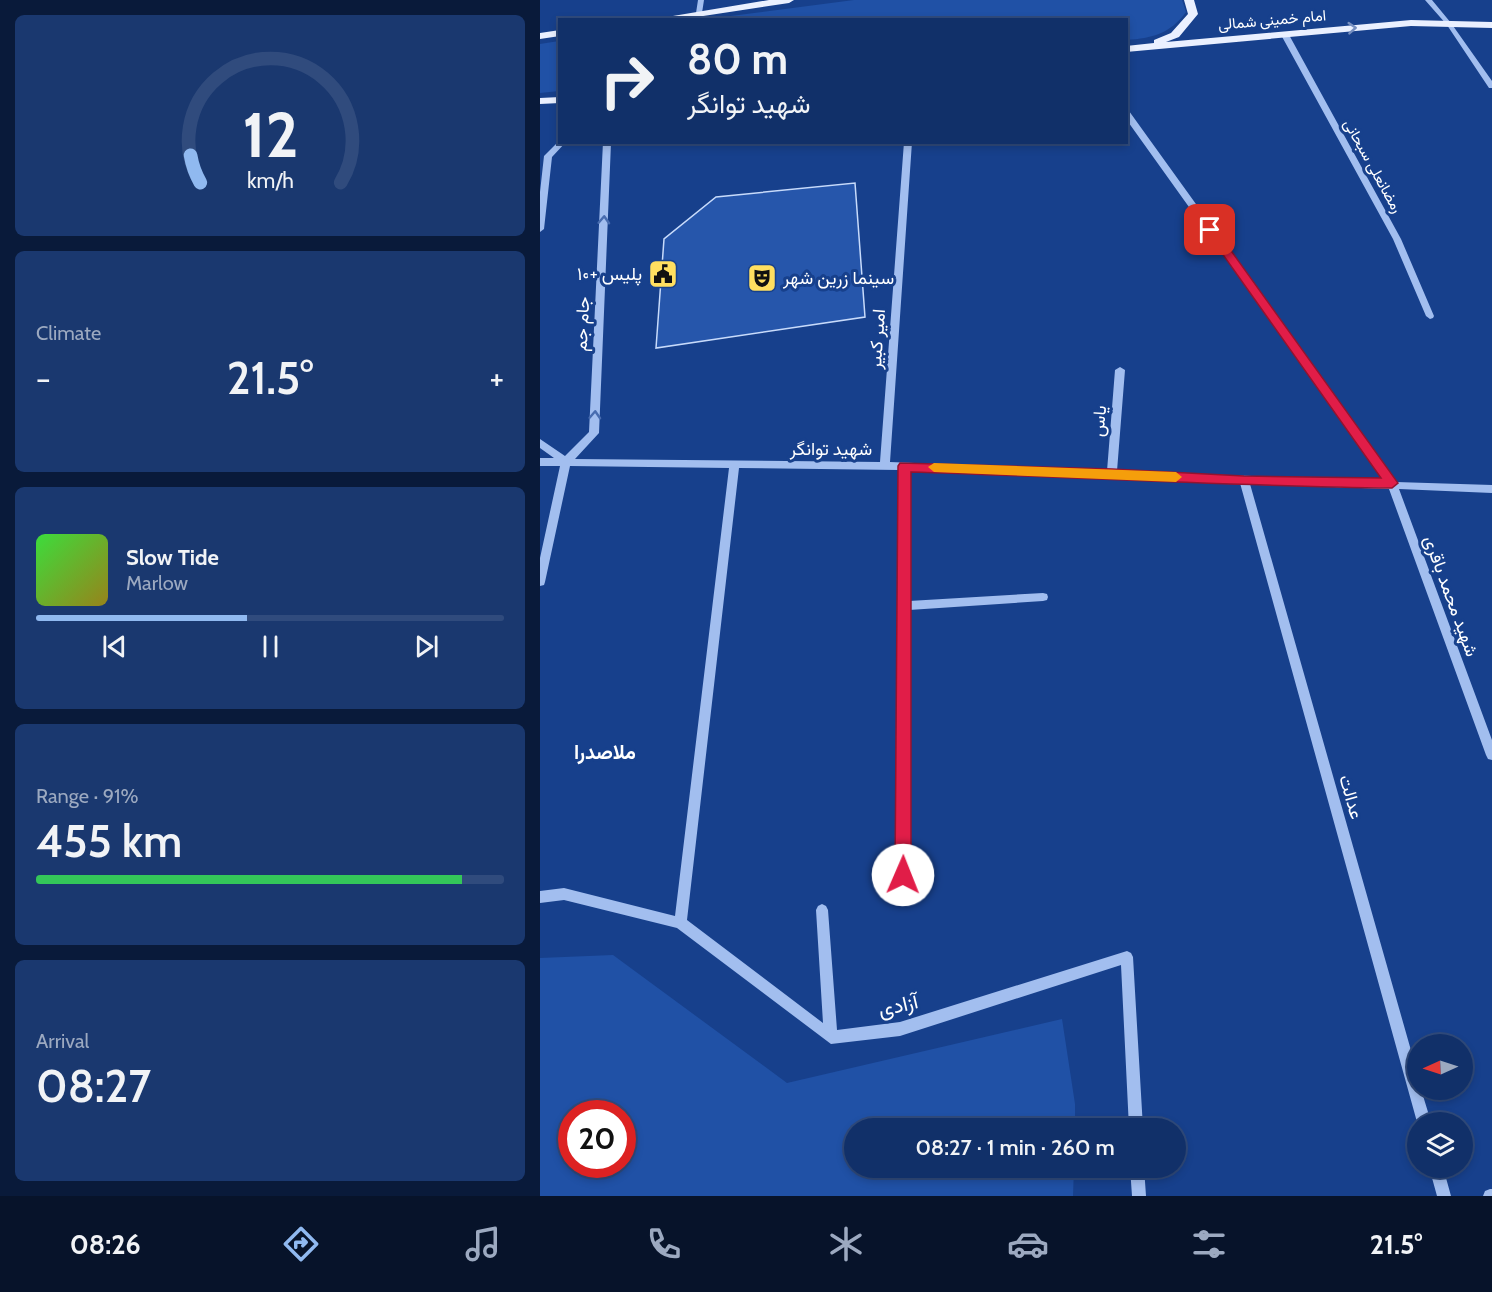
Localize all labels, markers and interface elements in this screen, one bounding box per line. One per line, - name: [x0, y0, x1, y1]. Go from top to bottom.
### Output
- street label: امام خمینی شمالی: [1217, 6, 1327, 35]
- one-way arrow: [1347, 22, 1357, 35]
- text: 80 m: [687, 33, 788, 85]
- icon: right: [588, 42, 666, 120]
- text: شهید توانگر: [687, 87, 810, 120]
- text: 12: [242, 97, 298, 173]
- street label: رمضانعلی سبحانی: [1339, 116, 1406, 217]
- text: km/h: [247, 167, 293, 193]
- pin: [1184, 204, 1235, 255]
- icon: arrive: [1193, 213, 1226, 246]
- one-way arrow: [597, 216, 610, 225]
- public building icon: پلیس +۱۰: [647, 258, 679, 290]
- theatre icon: سینما زرین شهر: [746, 262, 778, 294]
- place label: پلیس +۱۰: [577, 263, 642, 286]
- place label: سینما زرین شهر: [782, 267, 894, 289]
- street label: جام جم: [570, 296, 595, 352]
- street label: امیر کبیر: [864, 308, 890, 371]
- text: Climate: [36, 321, 101, 345]
- text: 21.5°: [227, 351, 313, 405]
- text: −: [36, 358, 51, 398]
- text: +: [489, 358, 504, 398]
- street label: یاس: [1087, 404, 1111, 438]
- one-way arrow: [588, 410, 601, 419]
- street label: شهید توانگر: [789, 438, 872, 460]
- street label: شهید محمد باقری: [1419, 533, 1483, 659]
- text: Slow Tide: [126, 544, 219, 571]
- text: Marlow: [126, 571, 188, 595]
- icon: previous: [98, 630, 131, 663]
- icon: pause: [254, 630, 287, 663]
- icon: next: [410, 630, 443, 663]
- district label: ملاصدرا: [574, 740, 636, 765]
- street label: عدالت: [1334, 772, 1368, 822]
- text: Range · 91%: [36, 784, 139, 808]
- text: 455 km: [36, 814, 182, 868]
- position arrow: [871, 843, 935, 907]
- street label: آزادی: [876, 988, 923, 1023]
- text: Arrival: [36, 1029, 89, 1053]
- north arrow: [1407, 1034, 1473, 1100]
- map controls: [1407, 1034, 1473, 1178]
- text: 08:27: [36, 1059, 151, 1113]
- speed limit sign: 20: [558, 1100, 636, 1178]
- button: layers: [1407, 1112, 1473, 1178]
- text: 08:27 · 1 min · 260 m: [915, 1134, 1115, 1161]
- icon: directions: [280, 1223, 322, 1265]
- icon: music: [462, 1223, 504, 1265]
- icon: phone: [643, 1223, 685, 1265]
- icon: climate: [825, 1223, 867, 1265]
- icon: car: [1007, 1223, 1049, 1265]
- icon: filters: [1188, 1223, 1230, 1265]
- text: 08:26: [70, 1228, 141, 1261]
- text: 21.5°: [1370, 1228, 1422, 1261]

